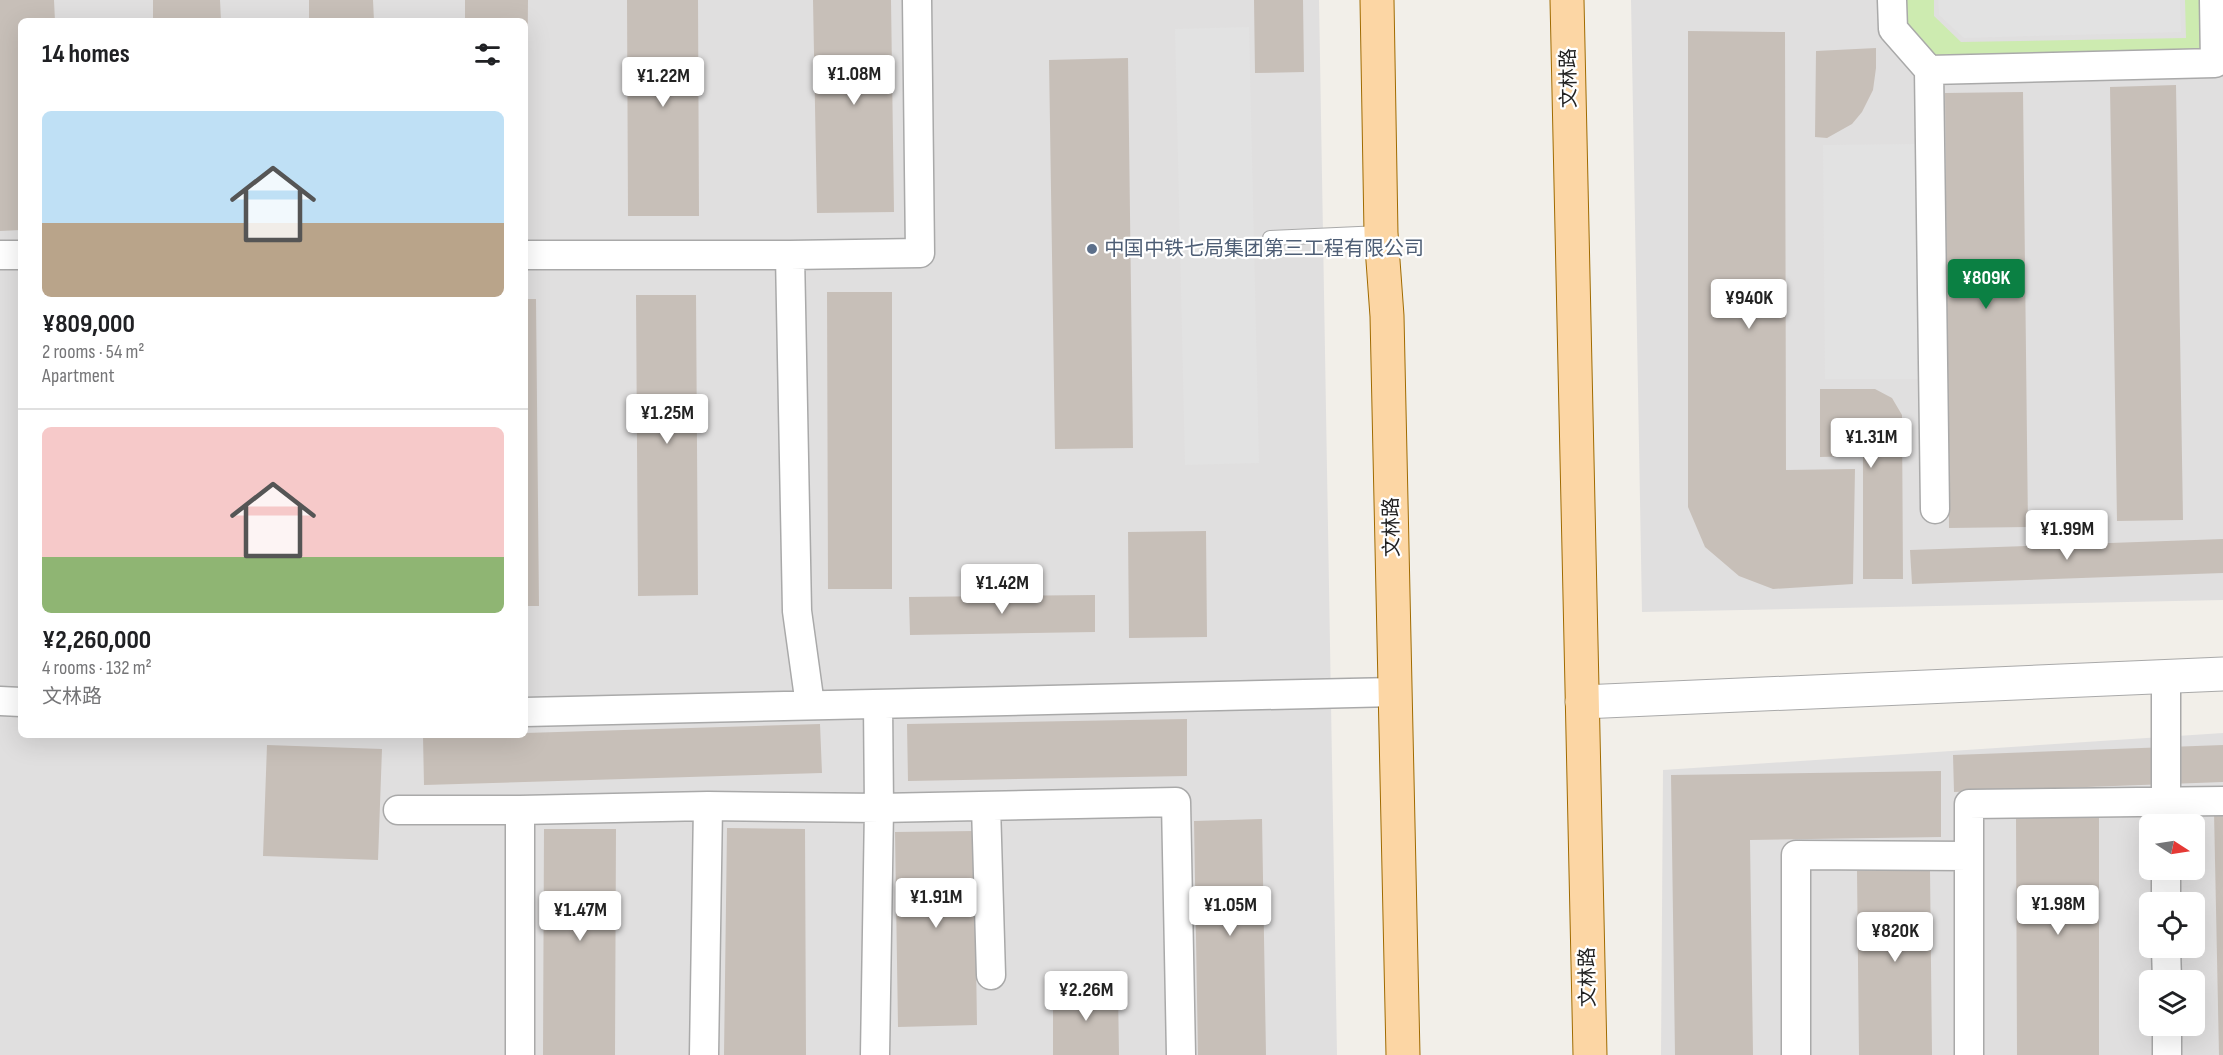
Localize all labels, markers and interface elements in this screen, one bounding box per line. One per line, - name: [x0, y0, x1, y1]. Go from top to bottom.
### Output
- icon: filters: [471, 38, 504, 71]
- text: 14 homes: [42, 39, 130, 70]
- street label: 文林路: [1556, 48, 1582, 108]
- pin: ¥1.08M: [805, 55, 903, 106]
- pin: ¥1.22M: [614, 57, 712, 108]
- text: ¥1.08M: [827, 62, 881, 86]
- text: ¥1.22M: [636, 64, 690, 88]
- icon: home: [219, 150, 327, 258]
- place label: 中国中铁七局集团第三工程有限公司: [1104, 237, 1424, 261]
- marker: 中国中铁七局集团第三工程有限公司: [1085, 242, 1099, 256]
- pin: ¥809K: [1944, 259, 2028, 310]
- text: ¥809K: [1962, 266, 2010, 290]
- pin: ¥940K: [1707, 279, 1791, 330]
- text: ¥940K: [1725, 286, 1773, 310]
- text: ¥809,000: [42, 309, 135, 340]
- text: 2 rooms · 54 m²: [42, 340, 144, 364]
- text: Apartment: [42, 364, 115, 388]
- pin: ¥1.25M: [618, 394, 716, 445]
- text: ¥1.25M: [640, 401, 694, 425]
- pin: ¥1.31M: [1822, 418, 1920, 469]
- text: ¥1.31M: [1845, 425, 1897, 449]
- icon: home: [219, 466, 327, 574]
- street label: 文林路: [1379, 497, 1405, 557]
- pin: ¥1.99M: [2018, 510, 2116, 561]
- text: ¥1.99M: [2040, 517, 2094, 541]
- pin: ¥1.42M: [953, 564, 1051, 615]
- text: ¥1.42M: [975, 571, 1029, 595]
- text: ¥2,260,000: [42, 625, 151, 656]
- text: 4 rooms · 132 m²: [42, 656, 152, 680]
- text: 文林路: [42, 685, 102, 709]
- north arrow: [2139, 814, 2205, 880]
- map controls: [2139, 814, 2205, 1036]
- pin: ¥1.91M: [887, 878, 985, 929]
- text: ¥1.91M: [910, 885, 962, 909]
- pin: ¥1.98M: [2009, 885, 2107, 936]
- pin: ¥1.05M: [1181, 886, 1279, 937]
- pin: ¥1.47M: [531, 891, 629, 942]
- text: ¥1.98M: [2031, 892, 2085, 916]
- button: locate: [2139, 892, 2205, 958]
- text: ¥1.05M: [1203, 893, 1257, 917]
- text: ¥1.47M: [553, 898, 607, 922]
- pin: ¥820K: [1853, 912, 1937, 963]
- text: ¥820K: [1871, 919, 1919, 943]
- street label: 文林路: [1575, 947, 1601, 1007]
- button: layers: [2139, 970, 2205, 1036]
- pin: ¥2.26M: [1037, 971, 1135, 1022]
- text: ¥2.26M: [1059, 978, 1113, 1002]

